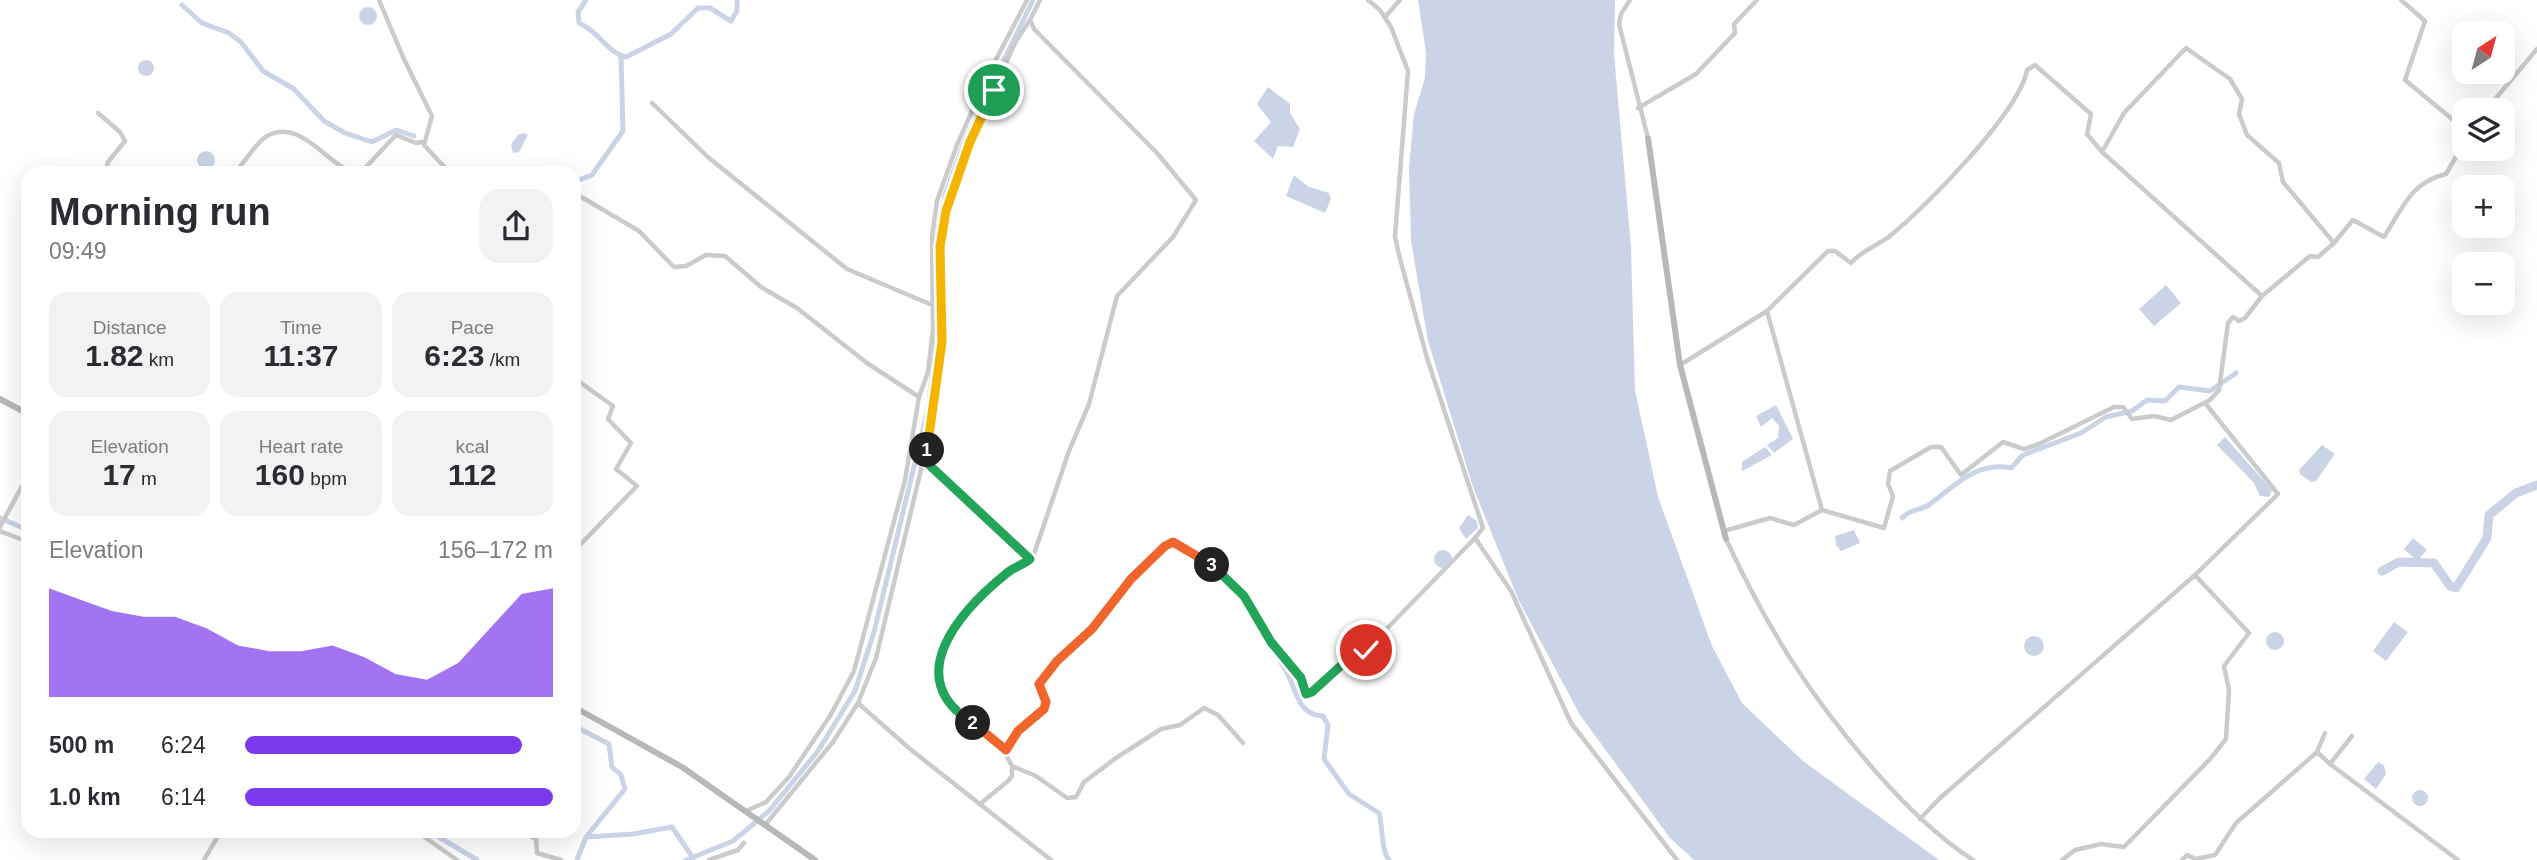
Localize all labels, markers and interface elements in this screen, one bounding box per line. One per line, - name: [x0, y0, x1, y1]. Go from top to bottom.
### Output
- north arrow: [2452, 21, 2515, 84]
- map controls: [2452, 21, 2515, 315]
- pin: [964, 60, 1024, 120]
- icon: arrive: [975, 71, 1013, 109]
- button: layers: [2452, 98, 2515, 161]
- button: +: [2452, 175, 2515, 238]
- button: share: [479, 189, 553, 263]
- text: Morning run: [49, 191, 271, 233]
- text: 09:49: [49, 238, 107, 264]
- button: −: [2452, 252, 2515, 315]
- text: Distance: [93, 317, 167, 338]
- text: Time: [280, 317, 322, 338]
- text: Pace: [451, 317, 494, 338]
- text: 1.82: [85, 339, 144, 372]
- text: 11:37: [263, 339, 339, 372]
- text: 6:23: [424, 339, 484, 372]
- text: km: [144, 349, 174, 370]
- text: /km: [484, 349, 520, 370]
- pin: 1: [909, 433, 944, 468]
- text: Elevation: [91, 436, 169, 457]
- text: Heart rate: [259, 436, 343, 457]
- text: kcal: [455, 436, 489, 457]
- text: 1: [921, 439, 932, 460]
- text: 17: [102, 458, 136, 491]
- text: 160: [255, 458, 305, 491]
- text: 112: [448, 458, 497, 491]
- text: m: [136, 468, 157, 489]
- text: bpm: [305, 468, 347, 489]
- text: Elevation: [49, 537, 144, 563]
- text: 156–172 m: [438, 537, 553, 563]
- pin: 3: [1194, 548, 1230, 582]
- text: 3: [1206, 554, 1217, 575]
- pin: [1336, 620, 1396, 680]
- icon: check: [1347, 631, 1385, 669]
- pin: 2: [956, 706, 990, 740]
- text: 2: [967, 712, 978, 733]
- text: 500 m: [49, 732, 114, 758]
- text: 6:24: [161, 732, 206, 758]
- text: 1.0 km: [49, 784, 121, 810]
- text: 6:14: [161, 784, 206, 810]

